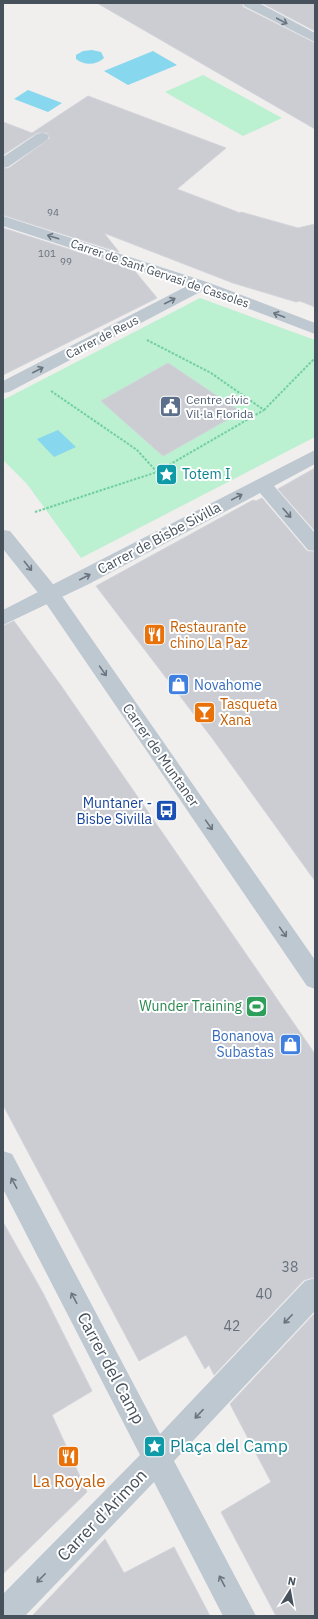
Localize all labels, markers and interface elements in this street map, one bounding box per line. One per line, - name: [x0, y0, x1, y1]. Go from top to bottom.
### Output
- one-way arrow: [276, 17, 288, 25]
- house number: 94: [47, 206, 59, 219]
- one-way arrow: [47, 233, 60, 240]
- street label: Carrer de Sant Gervasi de Cassoles: [69, 235, 251, 311]
- house number: 101: [38, 247, 56, 260]
- house number: 99: [60, 255, 72, 268]
- one-way arrow: [163, 297, 175, 305]
- one-way arrow: [273, 310, 285, 318]
- street label: Carrer de Reus: [63, 312, 141, 362]
- one-way arrow: [31, 366, 43, 373]
- place label: Centre cívic Vil·la Florida: [186, 392, 254, 421]
- public building icon: Centre cívic Vil·la Florida: [157, 393, 183, 419]
- place icon: Totem I: [153, 461, 179, 487]
- place label: Totem I: [182, 465, 231, 483]
- one-way arrow: [231, 492, 243, 500]
- street label: Carrer de Bisbe Sivilla: [94, 498, 224, 578]
- one-way arrow: [283, 508, 292, 518]
- one-way arrow: [23, 560, 32, 571]
- one-way arrow: [79, 573, 91, 581]
- place label: Restaurante chino La Paz: [170, 618, 248, 652]
- restaurant icon: Restaurante chino La Paz: [141, 622, 167, 648]
- one-way arrow: [99, 666, 107, 677]
- shop icon: Novahome: [166, 672, 192, 698]
- place label: Novahome: [194, 676, 262, 694]
- place label: Tasqueta Xana: [220, 695, 278, 729]
- bar icon: Tasqueta Xana: [191, 699, 217, 725]
- street label: Carrer de Muntaner: [119, 700, 203, 810]
- place label: Muntaner - Bisbe Sivilla: [76, 794, 153, 828]
- bus stop icon: Muntaner - Bisbe Sivilla: [154, 798, 180, 824]
- one-way arrow: [205, 819, 213, 830]
- one-way arrow: [279, 926, 287, 937]
- sports icon: Wunder Training: [244, 993, 270, 1019]
- place label: Wunder Training: [139, 997, 243, 1015]
- place label: Bonanova Subastas: [212, 1027, 275, 1061]
- shop icon: Bonanova Subastas: [277, 1031, 303, 1057]
- one-way arrow: [10, 1178, 17, 1190]
- house number: 38: [282, 1258, 298, 1276]
- house number: 40: [256, 1285, 272, 1303]
- one-way arrow: [70, 1293, 78, 1305]
- street label: Carrer del Camp: [72, 1308, 150, 1428]
- one-way arrow: [283, 1314, 293, 1324]
- house number: 42: [224, 1317, 240, 1335]
- one-way arrow: [194, 1409, 203, 1419]
- place icon: Plaça del Camp: [142, 1433, 168, 1459]
- place label: Plaça del Camp: [170, 1435, 288, 1457]
- restaurant icon: La Royale: [56, 1444, 82, 1470]
- street label: Carrer d'Arimon: [52, 1464, 152, 1566]
- place label: La Royale: [33, 1470, 105, 1492]
- north arrow: [270, 1571, 310, 1611]
- one-way arrow: [36, 1573, 46, 1583]
- text: N: [287, 1574, 297, 1589]
- one-way arrow: [218, 1576, 225, 1588]

